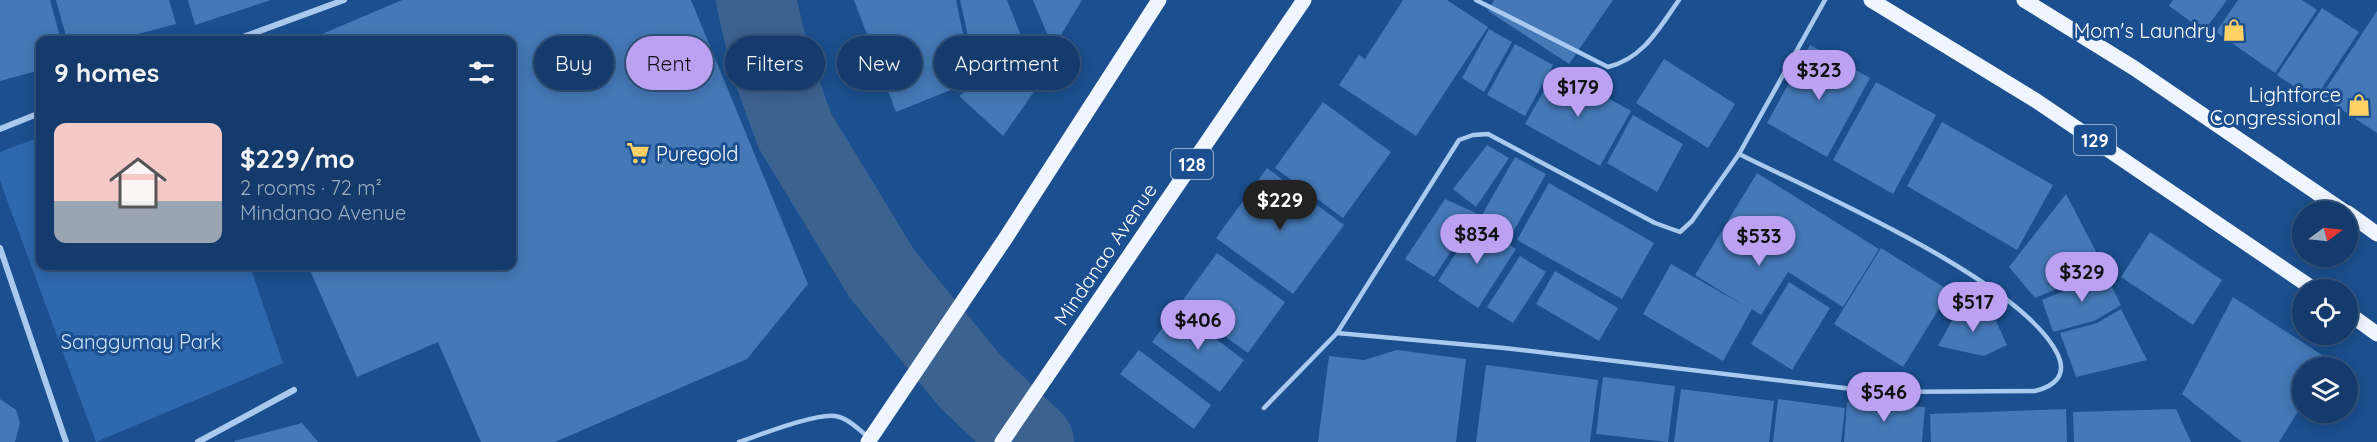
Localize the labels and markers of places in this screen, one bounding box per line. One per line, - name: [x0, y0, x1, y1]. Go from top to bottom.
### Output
- shop icon: Mom's Laundry: [2221, 17, 2247, 43]
- place label: Mom's Laundry: [2074, 18, 2216, 43]
- pin: $323: [1783, 50, 1855, 101]
- pin: $179: [1542, 67, 1614, 118]
- place label: Lightforce Congressional: [2210, 82, 2341, 130]
- shop icon: Lightforce Congressional: [2346, 92, 2372, 118]
- supermarket icon: Puregold: [625, 140, 651, 166]
- place label: Puregold: [656, 141, 738, 166]
- pin: $229: [1244, 180, 1316, 231]
- pin: $834: [1441, 214, 1513, 265]
- pin: $533: [1723, 216, 1795, 267]
- pin: $329: [2046, 252, 2118, 303]
- pin: $517: [1937, 282, 2009, 333]
- pin: $406: [1162, 300, 1234, 351]
- pin: $546: [1848, 372, 1920, 423]

